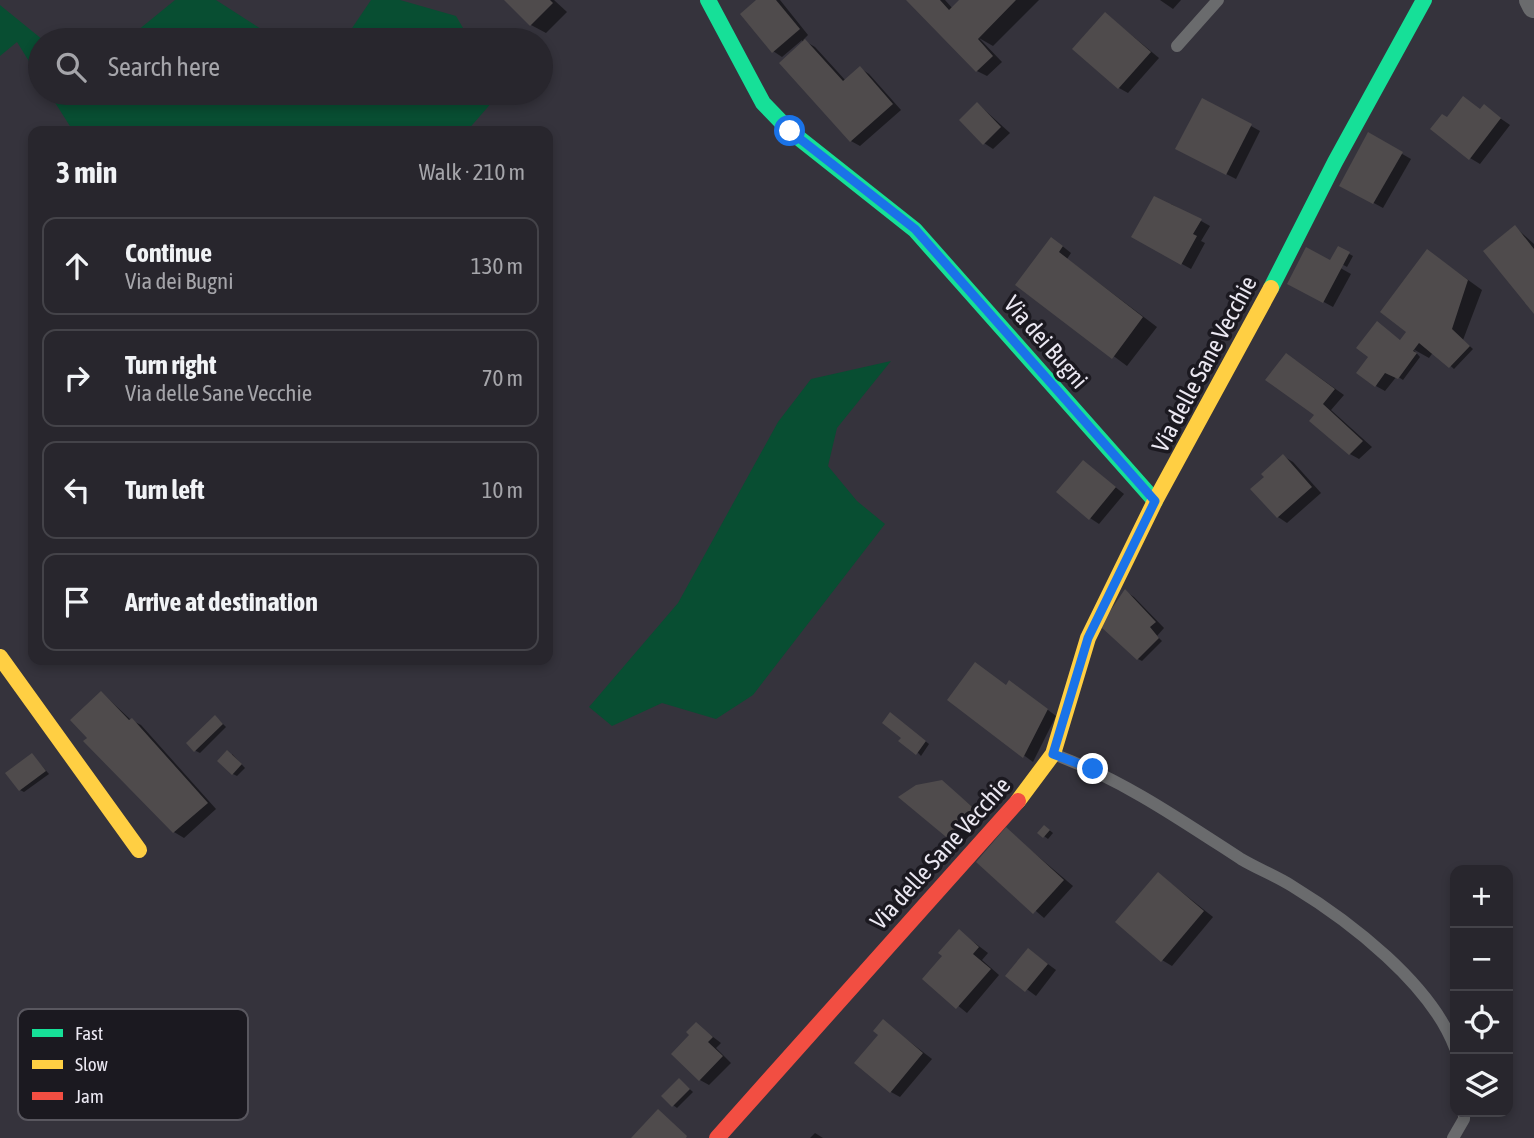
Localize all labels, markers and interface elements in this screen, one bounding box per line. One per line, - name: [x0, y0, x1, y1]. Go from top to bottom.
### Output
- search box: [28, 28, 553, 105]
- icon: search: [52, 48, 90, 86]
- text: Search here: [108, 52, 220, 82]
- route start: [774, 115, 805, 146]
- text: 3 min: [56, 155, 117, 189]
- text: Walk · 210 m: [419, 159, 525, 185]
- text: Continue: [125, 238, 212, 268]
- icon: ahead: [58, 247, 96, 285]
- text: 130 m: [471, 253, 523, 279]
- text: Via dei Bugni: [125, 268, 234, 294]
- street label: Via delle Sane Vecchie: [1146, 271, 1262, 457]
- street label: Via dei Bugni: [999, 290, 1093, 394]
- text: Turn right: [125, 350, 216, 380]
- icon: right: [58, 359, 96, 397]
- text: 70 m: [482, 365, 523, 391]
- text: Via delle Sane Vecchie: [125, 380, 312, 406]
- icon: left: [58, 471, 96, 509]
- text: Turn left: [125, 475, 205, 505]
- text: 10 m: [482, 477, 523, 503]
- icon: arrive: [58, 583, 96, 621]
- text: Arrive at destination: [125, 587, 318, 617]
- route end: [1077, 753, 1108, 784]
- street label: Via delle Sane Vecchie: [865, 771, 1015, 935]
- map controls: [1450, 865, 1513, 1117]
- button: +: [1450, 865, 1513, 928]
- button: −: [1450, 928, 1513, 991]
- button: locate: [1450, 991, 1513, 1054]
- legend: [18, 1009, 248, 1120]
- text: Fast: [75, 1022, 103, 1044]
- text: Slow: [75, 1053, 109, 1075]
- button: layers: [1450, 1054, 1513, 1117]
- text: Jam: [75, 1085, 104, 1107]

